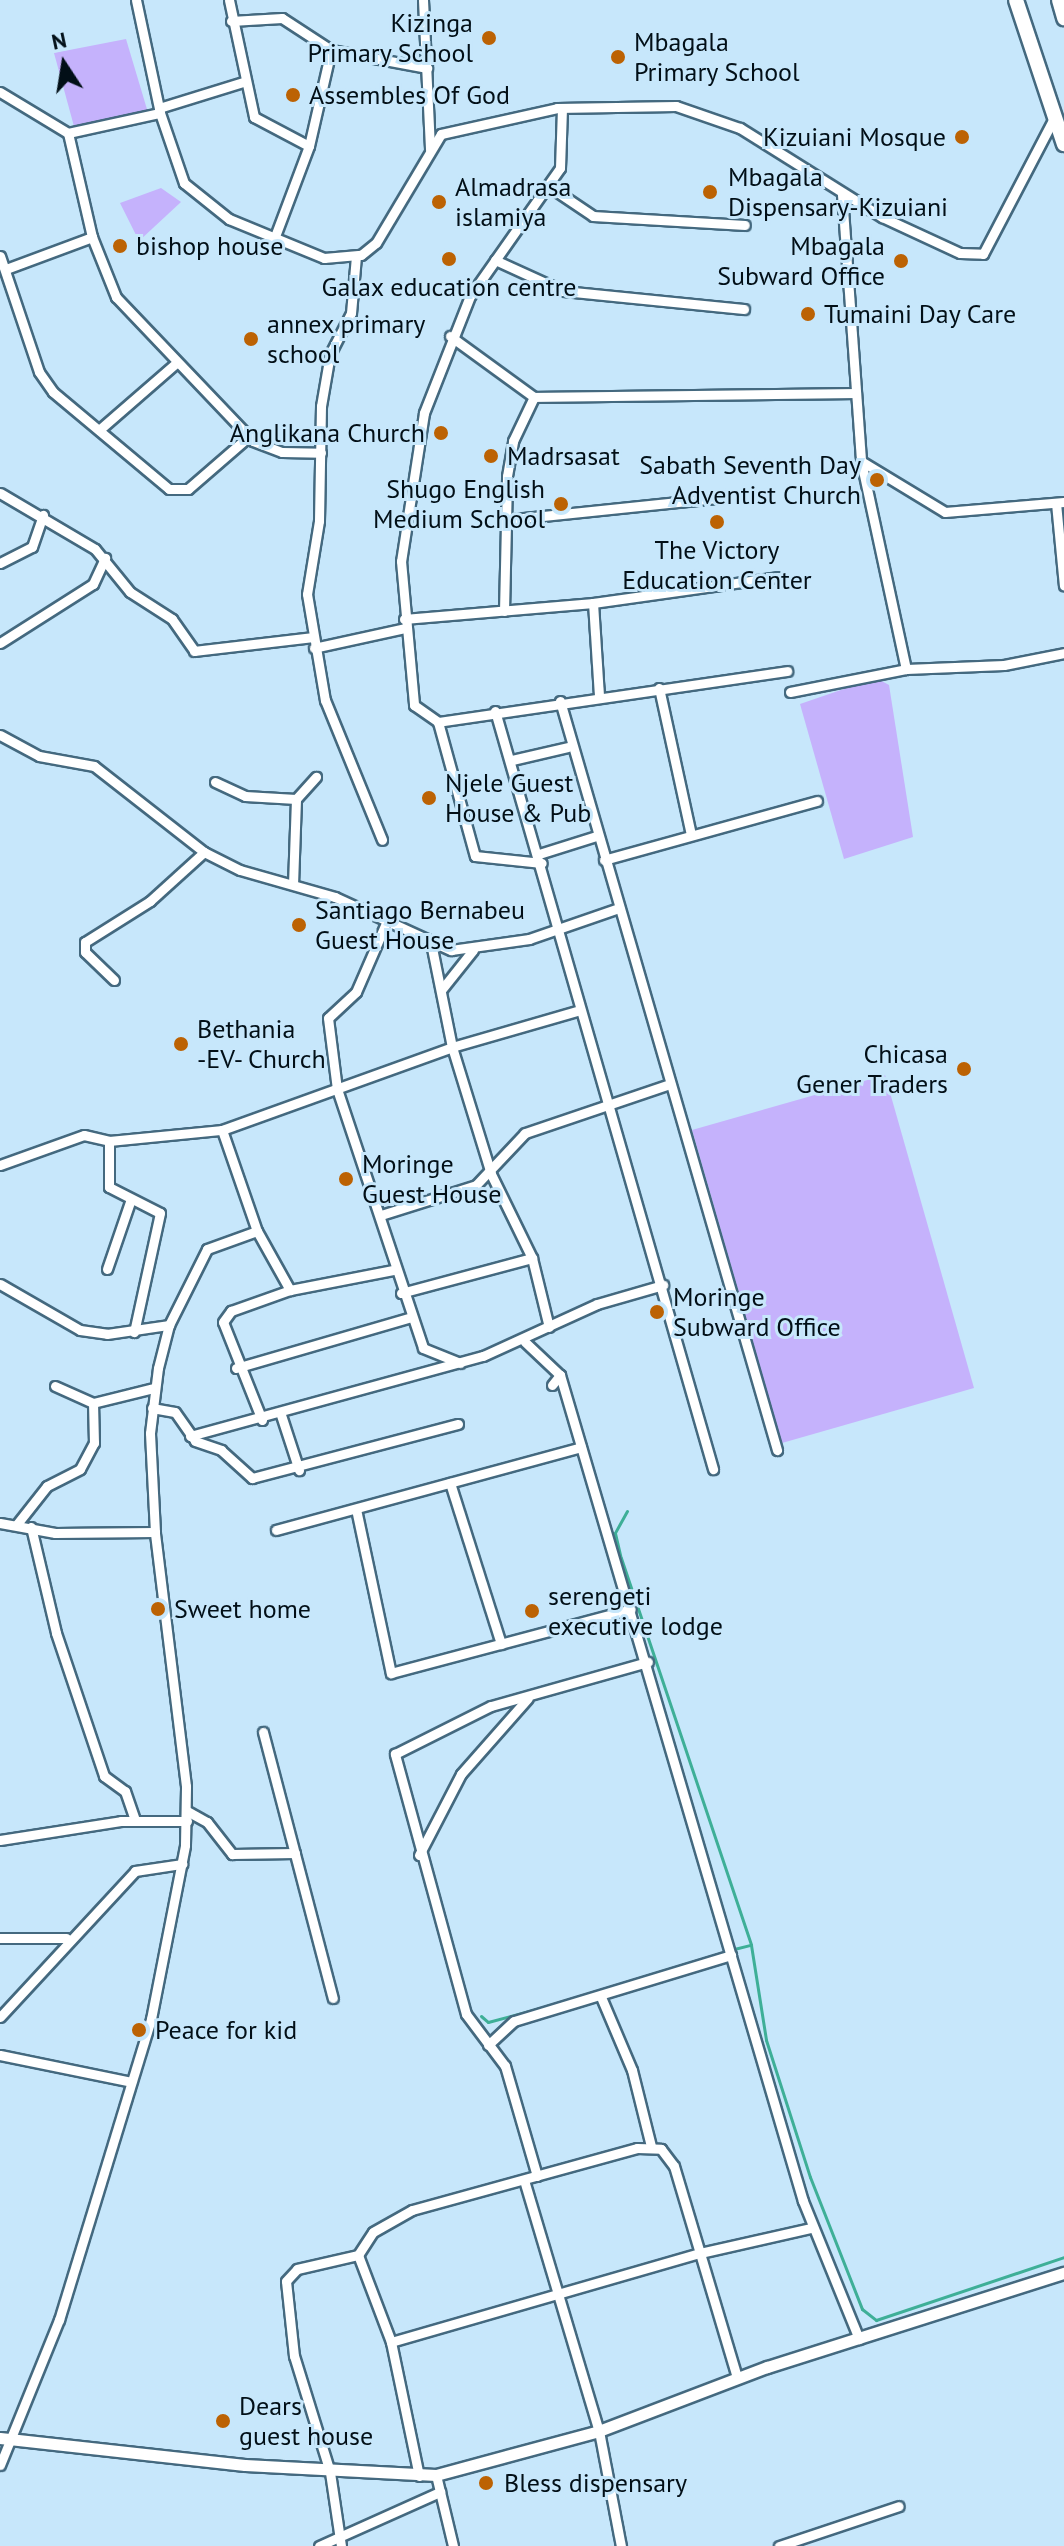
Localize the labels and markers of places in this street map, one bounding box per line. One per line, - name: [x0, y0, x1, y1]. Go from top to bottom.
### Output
- place label: Kizinga Primary School: [306, 7, 473, 68]
- place label: Mbagala Primary School: [634, 26, 801, 88]
- marker: Kizinga Primary School: [480, 29, 498, 47]
- marker: Mbagala Primary School: [609, 48, 627, 66]
- place label: Assembles Of God: [309, 79, 510, 111]
- marker: Assembles Of God: [284, 86, 302, 104]
- place label: Kizuiani Mosque: [763, 121, 946, 153]
- marker: Kizuiani Mosque: [953, 128, 971, 146]
- place label: Mbagala Dispensary-Kizuiani: [728, 161, 948, 222]
- place label: Almadrasa islamiya: [455, 171, 571, 232]
- marker: Mbagala Dispensary-Kizuiani: [699, 181, 721, 203]
- marker: Almadrasa islamiya: [430, 193, 448, 211]
- place label: bishop house: [136, 230, 283, 262]
- place label: Mbagala Subward Office: [717, 230, 885, 292]
- marker: bishop house: [111, 237, 129, 255]
- marker: Galax education centre: [440, 250, 458, 268]
- marker: Mbagala Subward Office: [892, 252, 910, 270]
- place label: Galax education centre: [321, 271, 577, 303]
- place label: Tumaini Day Care: [824, 298, 1017, 330]
- marker: Tumaini Day Care: [799, 305, 817, 323]
- place label: annex primary school: [267, 308, 426, 370]
- marker: annex primary school: [242, 330, 260, 348]
- place label: Anglikana Church: [230, 417, 425, 449]
- marker: Anglikana Church: [432, 424, 450, 442]
- place label: Madrsasat: [507, 440, 620, 472]
- marker: Madrsasat: [482, 447, 500, 465]
- place label: Sabath Seventh Day Adventist Church: [639, 449, 861, 510]
- marker: Sabath Seventh Day Adventist Church: [868, 471, 886, 489]
- place label: Shugo English Medium School: [373, 473, 545, 534]
- marker: Shugo English Medium School: [552, 495, 570, 513]
- marker: The Victory Education Center: [708, 513, 726, 531]
- place label: The Victory Education Center: [622, 534, 812, 596]
- place label: Njele Guest House & Pub: [445, 767, 591, 828]
- marker: Njele Guest House & Pub: [420, 789, 438, 807]
- place label: Santiago Bernabeu Guest House: [315, 894, 525, 956]
- marker: Santiago Bernabeu Guest House: [290, 916, 308, 934]
- place label: Bethania -EV- Church: [197, 1013, 328, 1074]
- marker: Bethania -EV- Church: [172, 1035, 190, 1053]
- place label: Chicasa Gener Traders: [795, 1038, 948, 1100]
- marker: Chicasa Gener Traders: [955, 1060, 973, 1078]
- place label: Moringe Guest House: [362, 1148, 501, 1210]
- marker: Moringe Guest House: [337, 1170, 355, 1188]
- place label: Moringe Subward Office: [673, 1281, 841, 1342]
- marker: Moringe Subward Office: [648, 1303, 666, 1321]
- place label: serengeti executive lodge: [548, 1580, 723, 1642]
- place label: Sweet home: [174, 1593, 311, 1625]
- marker: Sweet home: [149, 1600, 167, 1618]
- marker: serengeti executive lodge: [523, 1602, 541, 1620]
- place label: Peace for kid: [155, 2014, 297, 2046]
- marker: Peace for kid: [130, 2021, 148, 2039]
- place label: Dears guest house: [239, 2390, 373, 2452]
- marker: Dears guest house: [214, 2412, 232, 2430]
- place label: Bless dispensary: [504, 2467, 687, 2499]
- marker: Bless dispensary: [475, 2472, 497, 2494]

